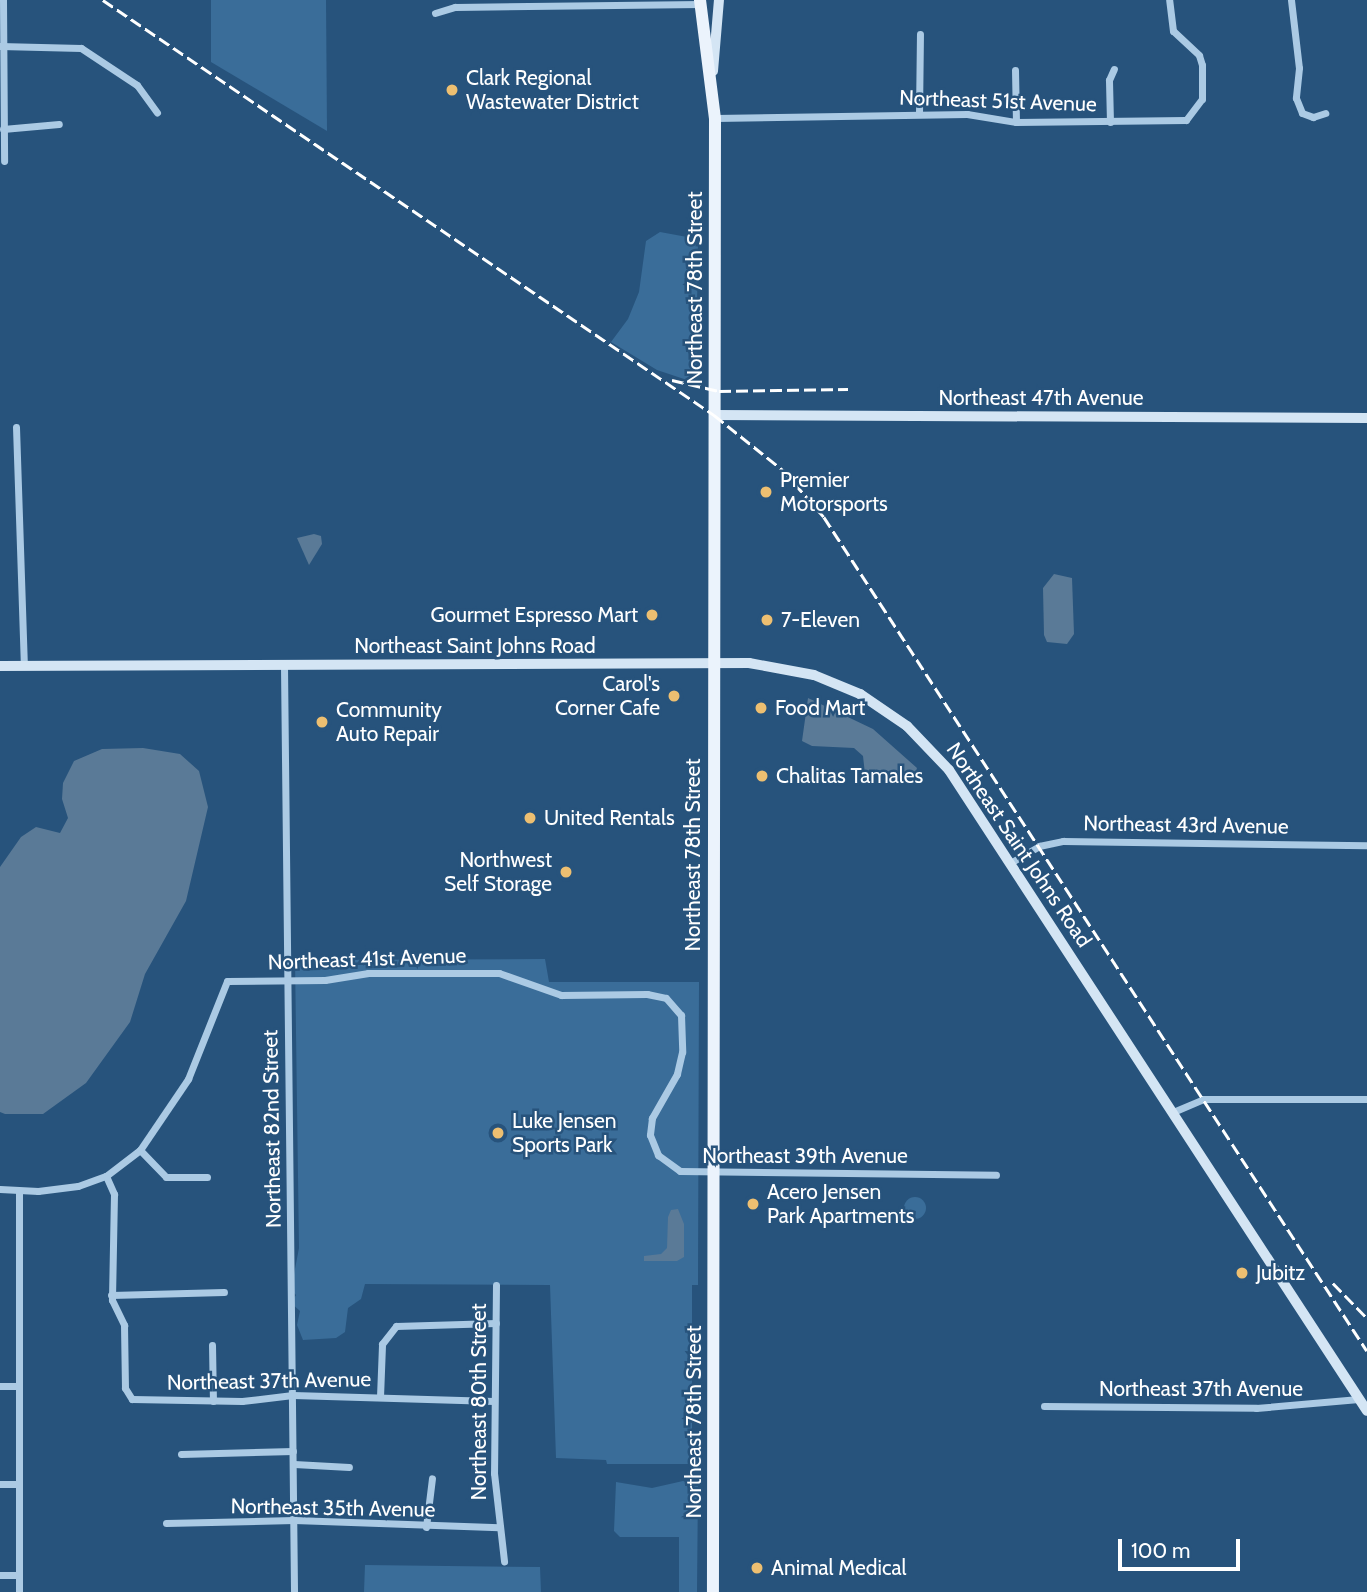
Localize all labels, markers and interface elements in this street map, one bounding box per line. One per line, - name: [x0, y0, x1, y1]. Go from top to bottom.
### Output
- place label: Clark Regional Wastewater District: [466, 65, 639, 115]
- marker: Clark Regional Wastewater District: [444, 82, 460, 98]
- street label: Northeast 51st Avenue: [899, 85, 1097, 117]
- street label: Northeast 78th Street: [682, 192, 708, 384]
- street label: Northeast 47th Avenue: [939, 385, 1143, 411]
- place label: Premier Motorsports: [780, 467, 888, 517]
- marker: Premier Motorsports: [758, 484, 774, 500]
- place label: Gourmet Espresso Mart: [430, 602, 638, 628]
- marker: Gourmet Espresso Mart: [644, 607, 660, 623]
- place label: 7-Eleven: [781, 607, 860, 633]
- marker: 7-Eleven: [759, 612, 775, 628]
- street label: Northeast Saint Johns Road: [354, 633, 596, 659]
- place label: Carol's Corner Cafe: [555, 671, 660, 721]
- marker: Carol's Corner Cafe: [666, 688, 682, 704]
- place label: Food Mart: [775, 695, 865, 721]
- place label: Community Auto Repair: [336, 697, 442, 747]
- marker: Food Mart: [753, 700, 769, 716]
- marker: Community Auto Repair: [314, 714, 330, 730]
- street label: Northeast Saint Johns Road: [941, 738, 1097, 952]
- street label: Northeast 78th Street: [680, 759, 706, 951]
- place label: Chalitas Tamales: [776, 763, 923, 789]
- marker: Chalitas Tamales: [754, 768, 770, 784]
- place label: United Rentals: [544, 805, 675, 831]
- marker: United Rentals: [522, 810, 538, 826]
- street label: Northeast 43rd Avenue: [1083, 811, 1289, 839]
- place label: Northwest Self Storage: [444, 847, 552, 897]
- marker: Northwest Self Storage: [558, 864, 574, 880]
- street label: Northeast 41st Avenue: [267, 943, 467, 975]
- street label: Northeast 82nd Street: [258, 1030, 286, 1228]
- place label: Luke Jensen Sports Park: [512, 1108, 617, 1158]
- marker: Luke Jensen Sports Park: [490, 1125, 506, 1141]
- street label: Northeast 39th Avenue: [702, 1143, 908, 1169]
- place label: Acero Jensen Park Apartments: [767, 1179, 915, 1229]
- marker: Acero Jensen Park Apartments: [745, 1196, 761, 1212]
- place label: Jubitz: [1256, 1260, 1305, 1286]
- marker: Jubitz: [1234, 1265, 1250, 1281]
- street label: Northeast 80th Street: [466, 1303, 492, 1501]
- street label: Northeast 78th Street: [681, 1326, 707, 1518]
- street label: Northeast 37th Avenue: [167, 1367, 371, 1395]
- street label: Northeast 37th Avenue: [1099, 1376, 1303, 1402]
- street label: Northeast 35th Avenue: [230, 1494, 436, 1522]
- scale bar: [1122, 1526, 1244, 1570]
- text: 100 m: [1131, 1538, 1190, 1563]
- place label: Animal Medical: [771, 1555, 907, 1581]
- marker: Animal Medical: [749, 1560, 765, 1576]

